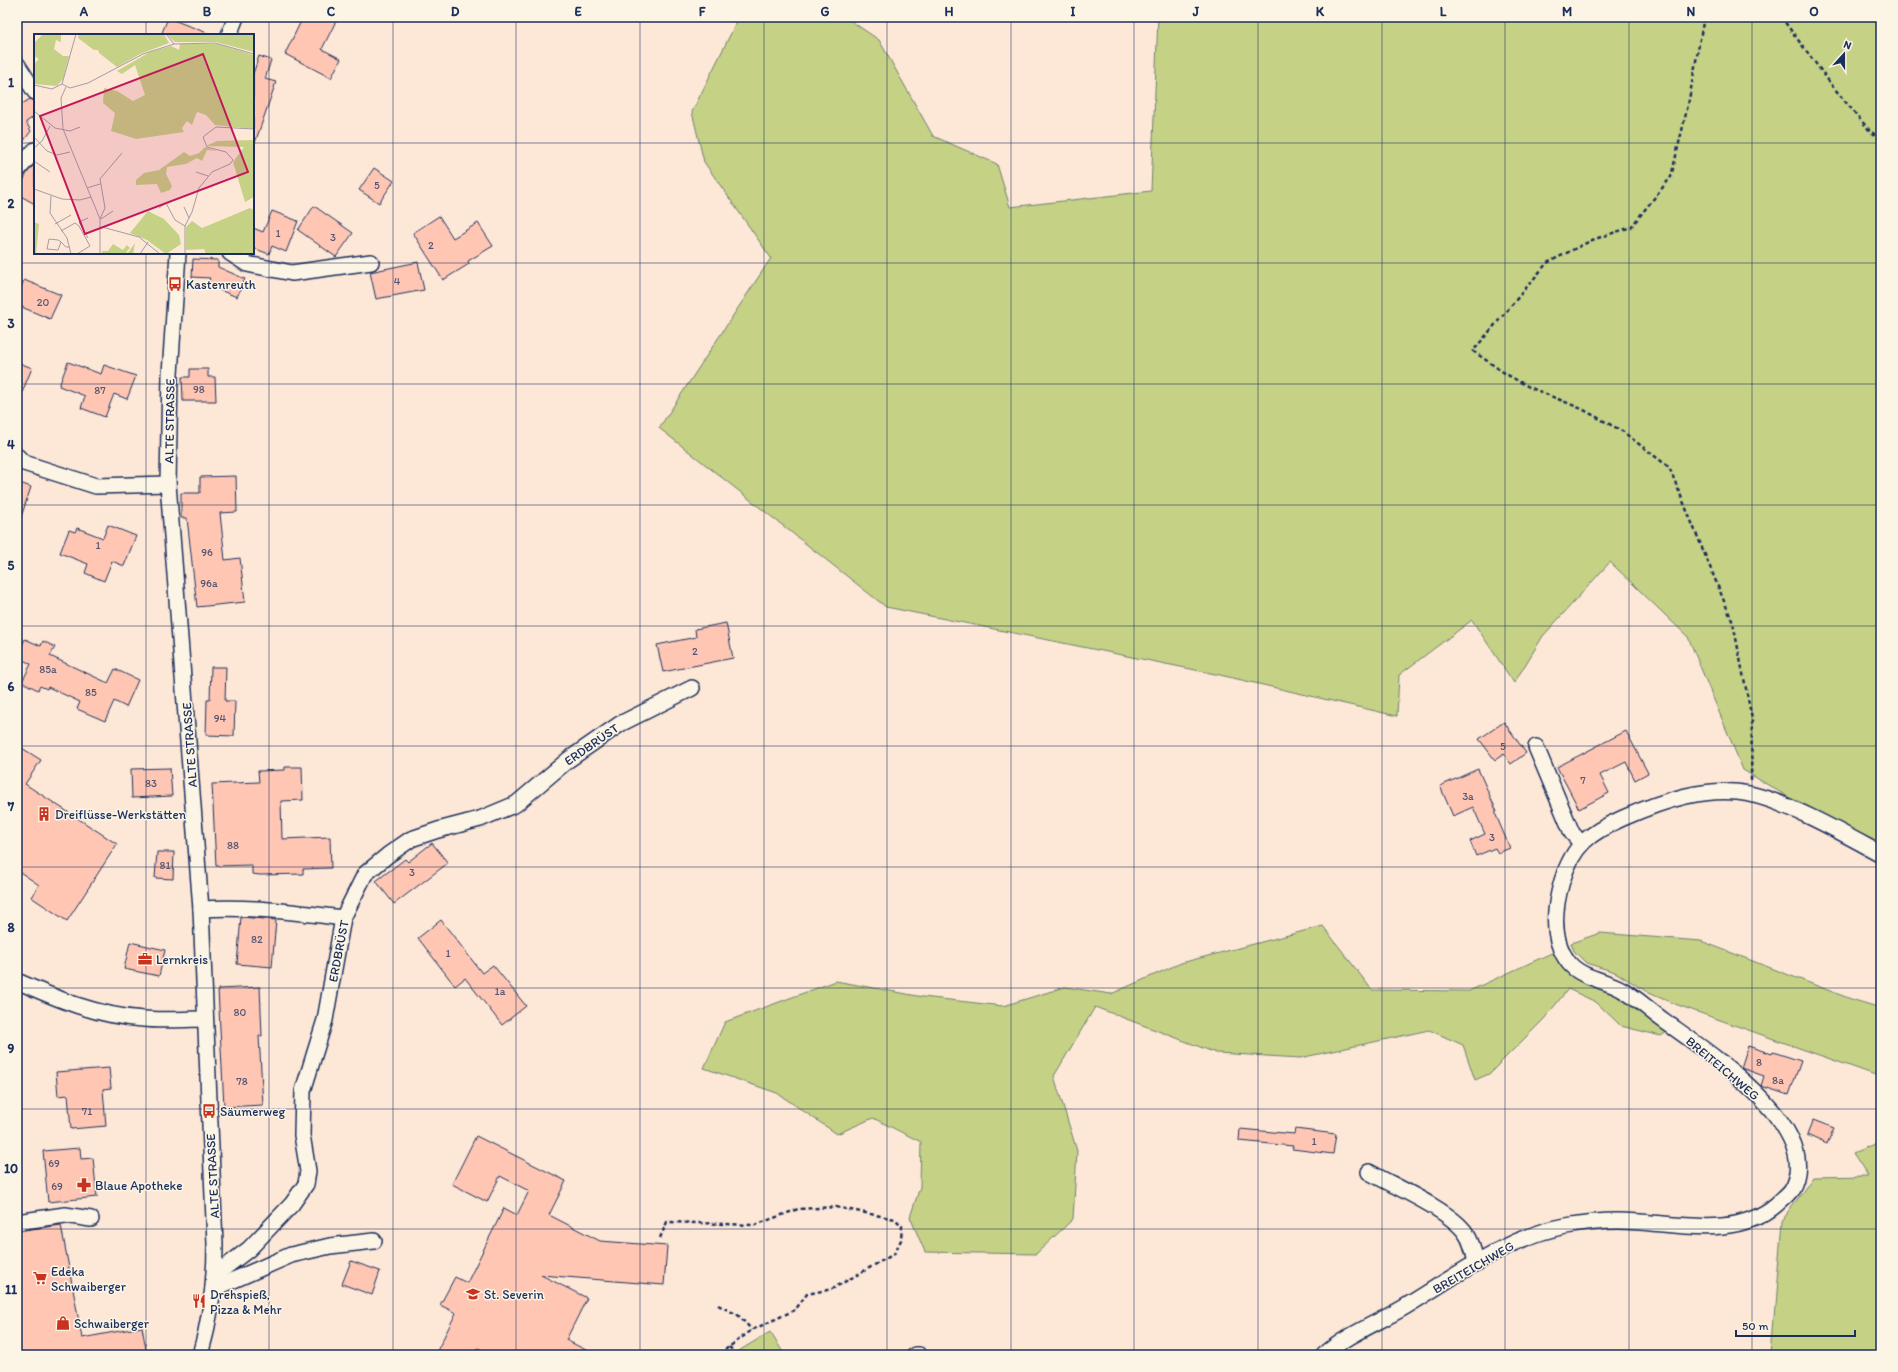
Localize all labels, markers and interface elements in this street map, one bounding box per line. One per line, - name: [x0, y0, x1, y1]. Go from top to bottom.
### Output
- text: A: [79, 4, 89, 19]
- text: B: [203, 4, 212, 19]
- text: C: [327, 4, 336, 19]
- text: D: [451, 4, 460, 19]
- text: E: [574, 4, 582, 19]
- text: F: [699, 4, 706, 19]
- text: G: [821, 4, 830, 19]
- text: H: [945, 4, 954, 19]
- text: I: [1071, 4, 1076, 19]
- text: J: [1192, 4, 1200, 19]
- text: K: [1316, 4, 1325, 19]
- text: L: [1440, 4, 1447, 19]
- text: M: [1562, 4, 1572, 19]
- text: N: [1687, 4, 1696, 19]
- text: O: [1809, 4, 1819, 19]
- inset map: [34, 34, 254, 254]
- north arrow: [1824, 34, 1864, 74]
- text: N: [1842, 38, 1853, 53]
- text: 1: [8, 75, 14, 90]
- house number: 5: [374, 179, 380, 192]
- text: 2: [8, 196, 15, 211]
- house number: 1: [275, 227, 281, 240]
- house number: 3: [330, 231, 336, 244]
- house number: 2: [428, 239, 434, 252]
- house number: 4: [394, 275, 401, 288]
- bus stop icon: Kastenreuth: [167, 276, 183, 292]
- place label: Kastenreuth: [186, 277, 256, 292]
- house number: 20: [37, 296, 50, 309]
- text: 3: [7, 316, 15, 331]
- street label: ALTE STRASSE: [161, 378, 178, 464]
- house number: 98: [193, 383, 205, 396]
- house number: 87: [94, 384, 106, 397]
- text: 4: [7, 437, 15, 452]
- house number: 1: [95, 539, 101, 552]
- house number: 96: [201, 546, 213, 559]
- text: 5: [8, 558, 15, 573]
- house number: 96a: [200, 577, 218, 590]
- house number: 2: [692, 645, 698, 658]
- house number: 85a: [39, 663, 57, 676]
- text: 6: [8, 679, 15, 694]
- house number: 85: [85, 686, 97, 699]
- street label: ALTE STRASSE: [179, 702, 200, 788]
- house number: 94: [214, 712, 227, 725]
- street label: ERDBRÜST: [561, 719, 622, 769]
- house number: 5: [1500, 740, 1506, 753]
- house number: 7: [1580, 774, 1586, 787]
- house number: 83: [145, 777, 157, 790]
- house number: 3a: [1462, 790, 1474, 803]
- text: 7: [7, 799, 15, 814]
- building icon: Dreiflüsse-Werkstätten: [36, 806, 52, 822]
- place label: Dreiflüsse-Werkstätten: [55, 807, 187, 822]
- house number: 3: [1489, 831, 1495, 844]
- house number: 88: [227, 839, 239, 852]
- house number: 81: [159, 859, 171, 872]
- house number: 3: [409, 866, 415, 879]
- street label: ERDBRÜST: [324, 918, 352, 983]
- text: 8: [7, 920, 15, 935]
- house number: 82: [251, 933, 263, 946]
- house number: 1: [445, 947, 451, 960]
- office icon: Lernkreis: [137, 951, 153, 967]
- place label: Lernkreis: [156, 952, 208, 967]
- house number: 1a: [495, 985, 506, 998]
- house number: 80: [234, 1006, 247, 1019]
- street label: BREITEICHWEG: [1683, 1033, 1762, 1103]
- text: 9: [8, 1041, 15, 1056]
- house number: 8: [1756, 1056, 1762, 1069]
- house number: 8a: [1772, 1074, 1784, 1087]
- house number: 78: [236, 1075, 248, 1088]
- bus stop icon: Säumerweg: [201, 1103, 217, 1119]
- place label: Säumerweg: [220, 1104, 285, 1119]
- house number: 71: [82, 1105, 92, 1118]
- street label: ALTE STRASSE: [203, 1133, 222, 1219]
- house number: 1: [1311, 1135, 1317, 1148]
- house number: 69: [48, 1157, 60, 1170]
- text: 10: [4, 1161, 18, 1176]
- pharmacy icon: Blaue Apotheke: [76, 1177, 92, 1193]
- place label: Blaue Apotheke: [95, 1178, 182, 1193]
- house number: 69: [51, 1180, 63, 1193]
- street label: BREITEICHWEG: [1430, 1238, 1516, 1297]
- place label: Edeka Schwaiberger: [51, 1264, 127, 1294]
- supermarket icon: Edeka Schwaiberger: [32, 1270, 48, 1286]
- text: 11: [5, 1282, 17, 1297]
- school or university icon: St. Severin: [465, 1286, 481, 1302]
- place label: Drehspieß, Pizza & Mehr: [210, 1287, 282, 1317]
- place label: St. Severin: [484, 1287, 544, 1302]
- restaurant icon: Drehspieß, Pizza & Mehr: [191, 1293, 207, 1309]
- scale bar: [1736, 1312, 1855, 1338]
- shop icon: Schwaiberger: [55, 1315, 71, 1331]
- place label: Schwaiberger: [74, 1316, 150, 1331]
- text: 50 m: [1742, 1319, 1768, 1333]

